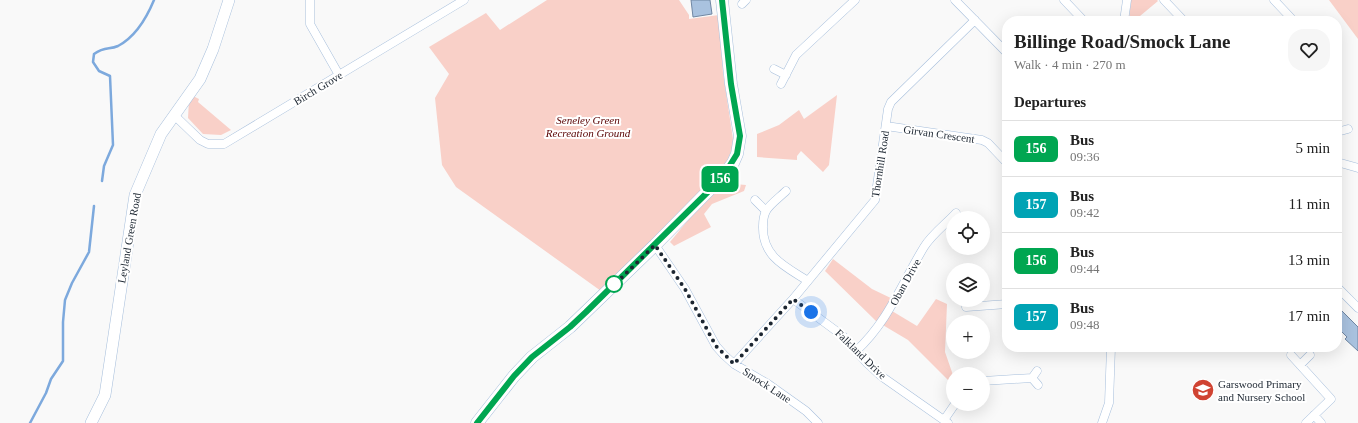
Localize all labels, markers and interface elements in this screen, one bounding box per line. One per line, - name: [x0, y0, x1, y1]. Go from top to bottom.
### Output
- button: heart: [1288, 29, 1330, 71]
- text: Billinge Road/Smock Lane: [1014, 31, 1230, 52]
- text: Walk · 4 min · 270 m: [1014, 57, 1126, 72]
- street label: Birch Grove: [291, 69, 345, 107]
- text: Departures: [1014, 94, 1086, 110]
- park label: Seneley Green Recreation Ground: [545, 114, 631, 139]
- street label: Girvan Crescent: [903, 123, 975, 145]
- street label: Thornhill Road: [869, 129, 891, 198]
- text: Bus: [1070, 132, 1094, 148]
- text: 5 min: [1295, 140, 1330, 156]
- text: 156: [1026, 141, 1047, 156]
- text: 09:36: [1070, 149, 1100, 164]
- line badge: 156: [697, 166, 743, 192]
- text: 156: [710, 171, 731, 186]
- text: Bus: [1070, 188, 1094, 204]
- street label: Leyland Green Road: [115, 191, 143, 284]
- text: 11 min: [1288, 196, 1330, 212]
- text: 157: [1026, 197, 1047, 212]
- text: 09:42: [1070, 205, 1100, 220]
- map controls: [946, 211, 990, 411]
- button: locate: [946, 211, 990, 255]
- text: Bus: [1070, 244, 1094, 260]
- text: 13 min: [1288, 252, 1330, 268]
- text: 156: [1026, 253, 1047, 268]
- street label: Oban Drive: [887, 256, 923, 307]
- text: 09:44: [1070, 261, 1100, 276]
- button: layers: [946, 263, 990, 307]
- unlabelled marker: [605, 275, 623, 293]
- text: Bus: [1070, 300, 1094, 316]
- your location: [801, 302, 821, 322]
- text: 17 min: [1288, 308, 1330, 324]
- text: 157: [1026, 309, 1047, 324]
- button: +: [946, 315, 990, 359]
- text: 09:48: [1070, 317, 1100, 332]
- street label: Falkland Drive: [833, 327, 889, 381]
- street label: Smock Lane: [741, 365, 794, 405]
- button: −: [946, 367, 990, 411]
- school or university icon: Garswood Primary and Nursery School: [1190, 377, 1216, 403]
- place label: Garswood Primary and Nursery School: [1218, 378, 1305, 403]

